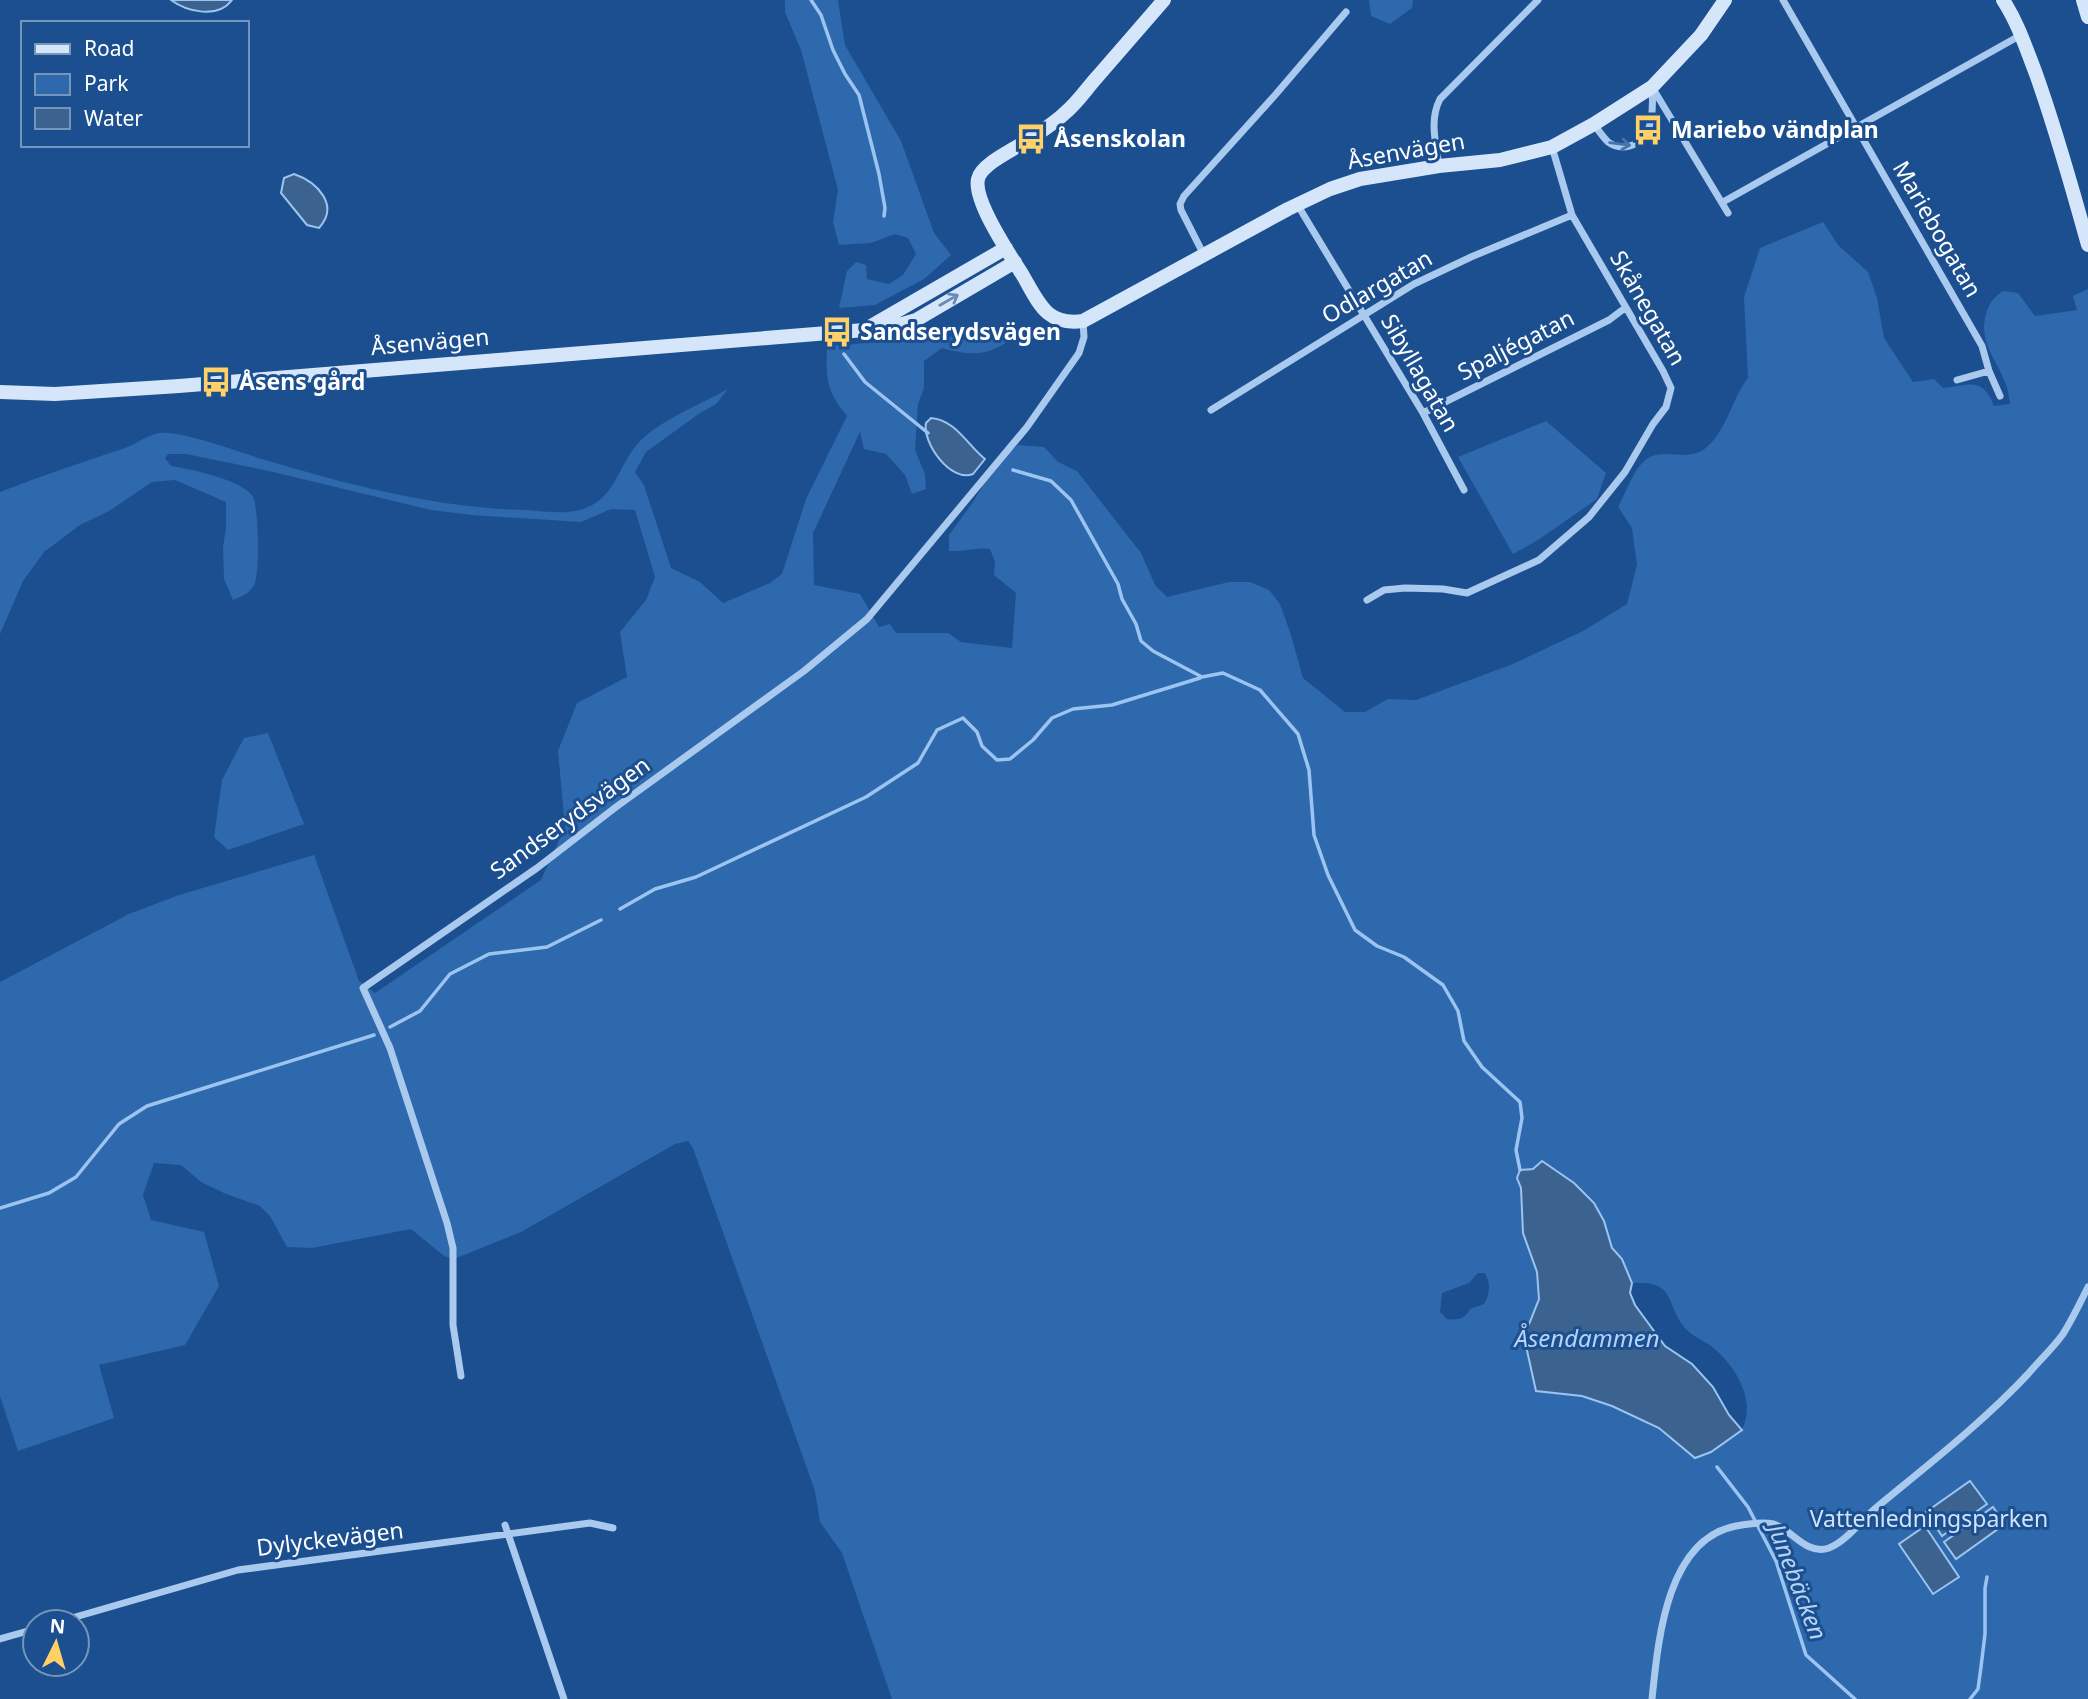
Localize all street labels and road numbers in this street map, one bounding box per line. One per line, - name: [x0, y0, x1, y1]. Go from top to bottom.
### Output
- street label: Åsenvägen: [1345, 124, 1467, 176]
- street label: Mariebogatan: [1886, 154, 1990, 303]
- street label: Odlargatan: [1315, 242, 1438, 331]
- street label: Skånegatan: [1603, 244, 1695, 371]
- street label: Spaljégatan: [1452, 301, 1579, 387]
- street label: Sibyllagatan: [1374, 308, 1468, 437]
- street label: Åsenvägen: [369, 320, 490, 362]
- street label: Sandserydsvägen: [483, 748, 656, 886]
- street label: Dylyckevägen: [255, 1513, 405, 1563]

